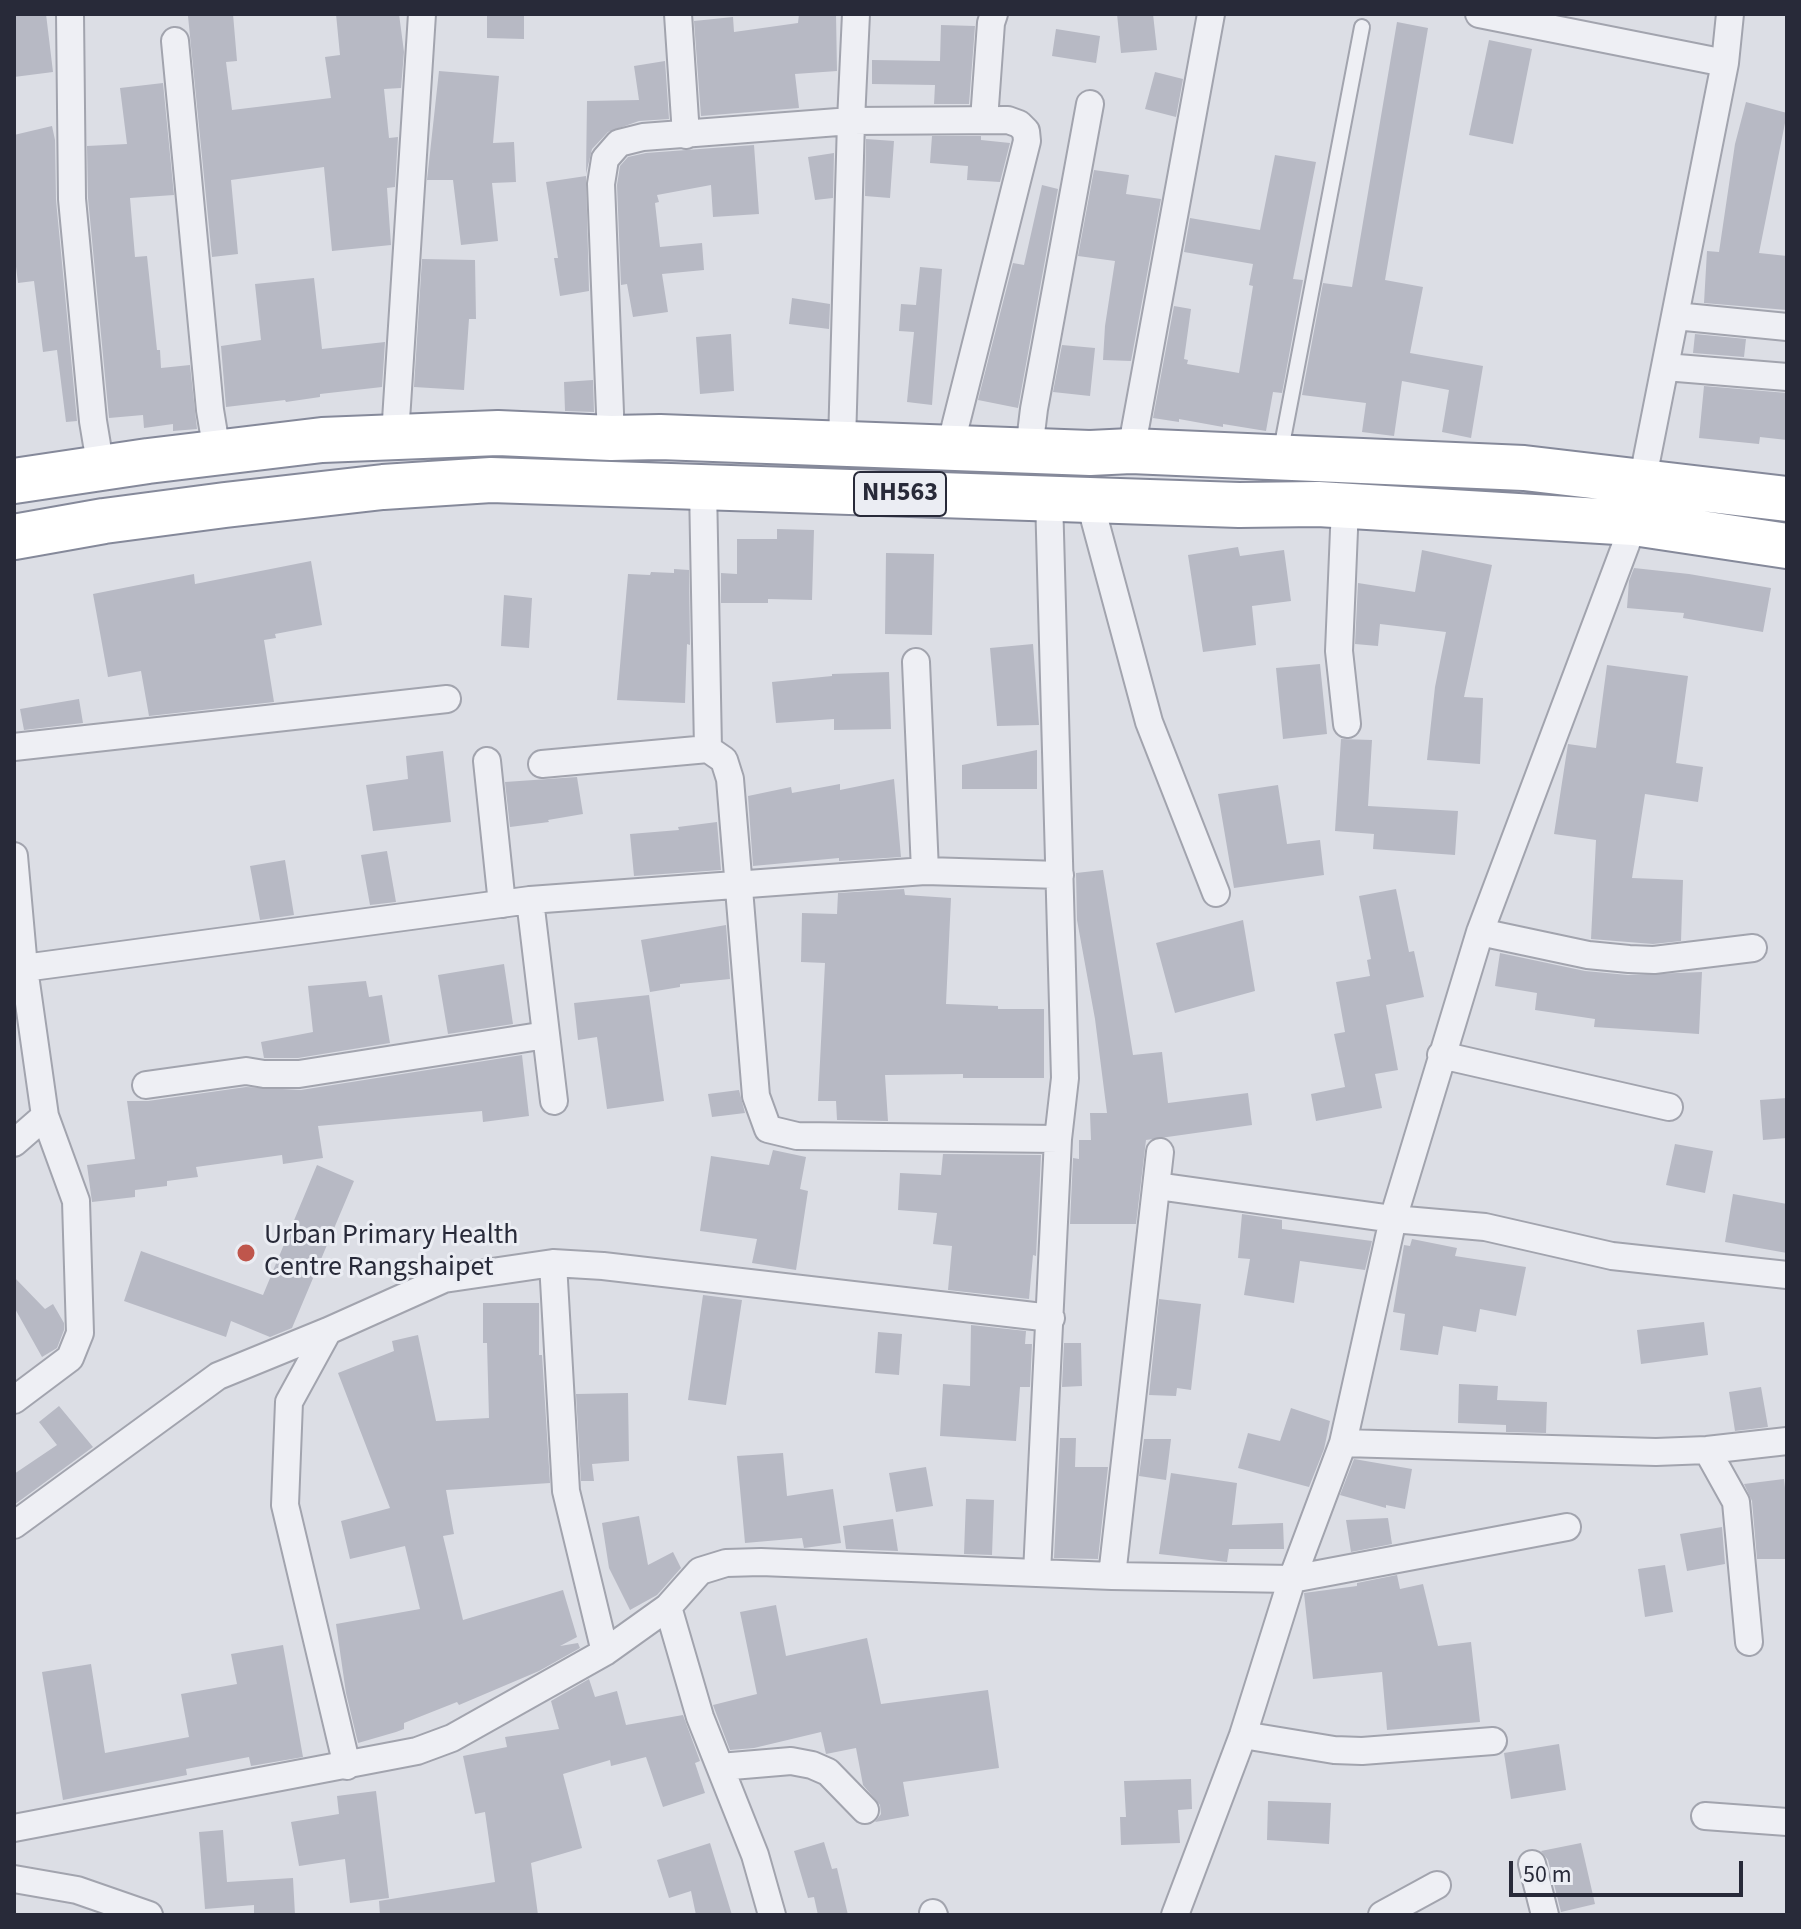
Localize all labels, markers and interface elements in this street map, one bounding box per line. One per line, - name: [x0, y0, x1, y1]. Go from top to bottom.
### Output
- road number: NH563: [854, 472, 946, 516]
- place label: Urban Primary Health Centre Rangshaipet: [264, 1220, 518, 1286]
- marker: Urban Primary Health Centre Rangshaipet: [235, 1242, 257, 1264]
- scale bar: [1513, 1845, 1747, 1895]
- text: 50 m: [1523, 1857, 1572, 1892]

